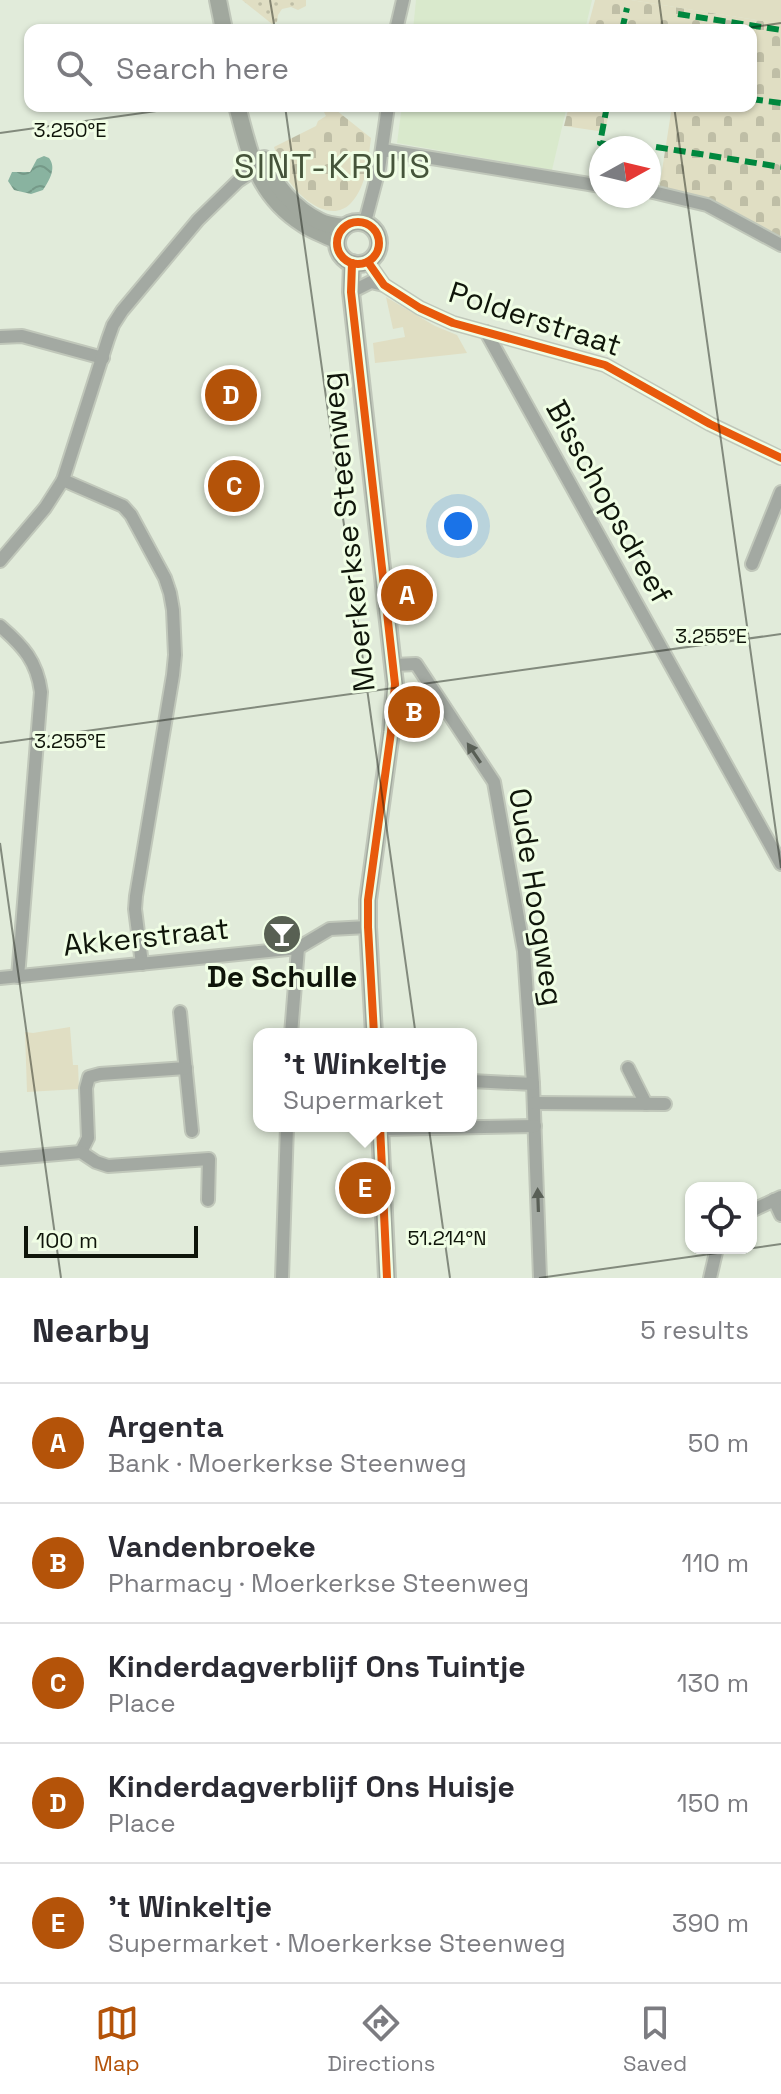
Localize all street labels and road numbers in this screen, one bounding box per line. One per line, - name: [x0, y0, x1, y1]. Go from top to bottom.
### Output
- street label: Polderstraat: [444, 272, 626, 365]
- street label: Moerkerkse Steenweg: [311, 370, 384, 694]
- street label: Bisschopsdreef: [537, 393, 682, 611]
- street label: Oude Hoogweg: [500, 785, 573, 1009]
- street label: Akkerstraat: [61, 908, 231, 965]

